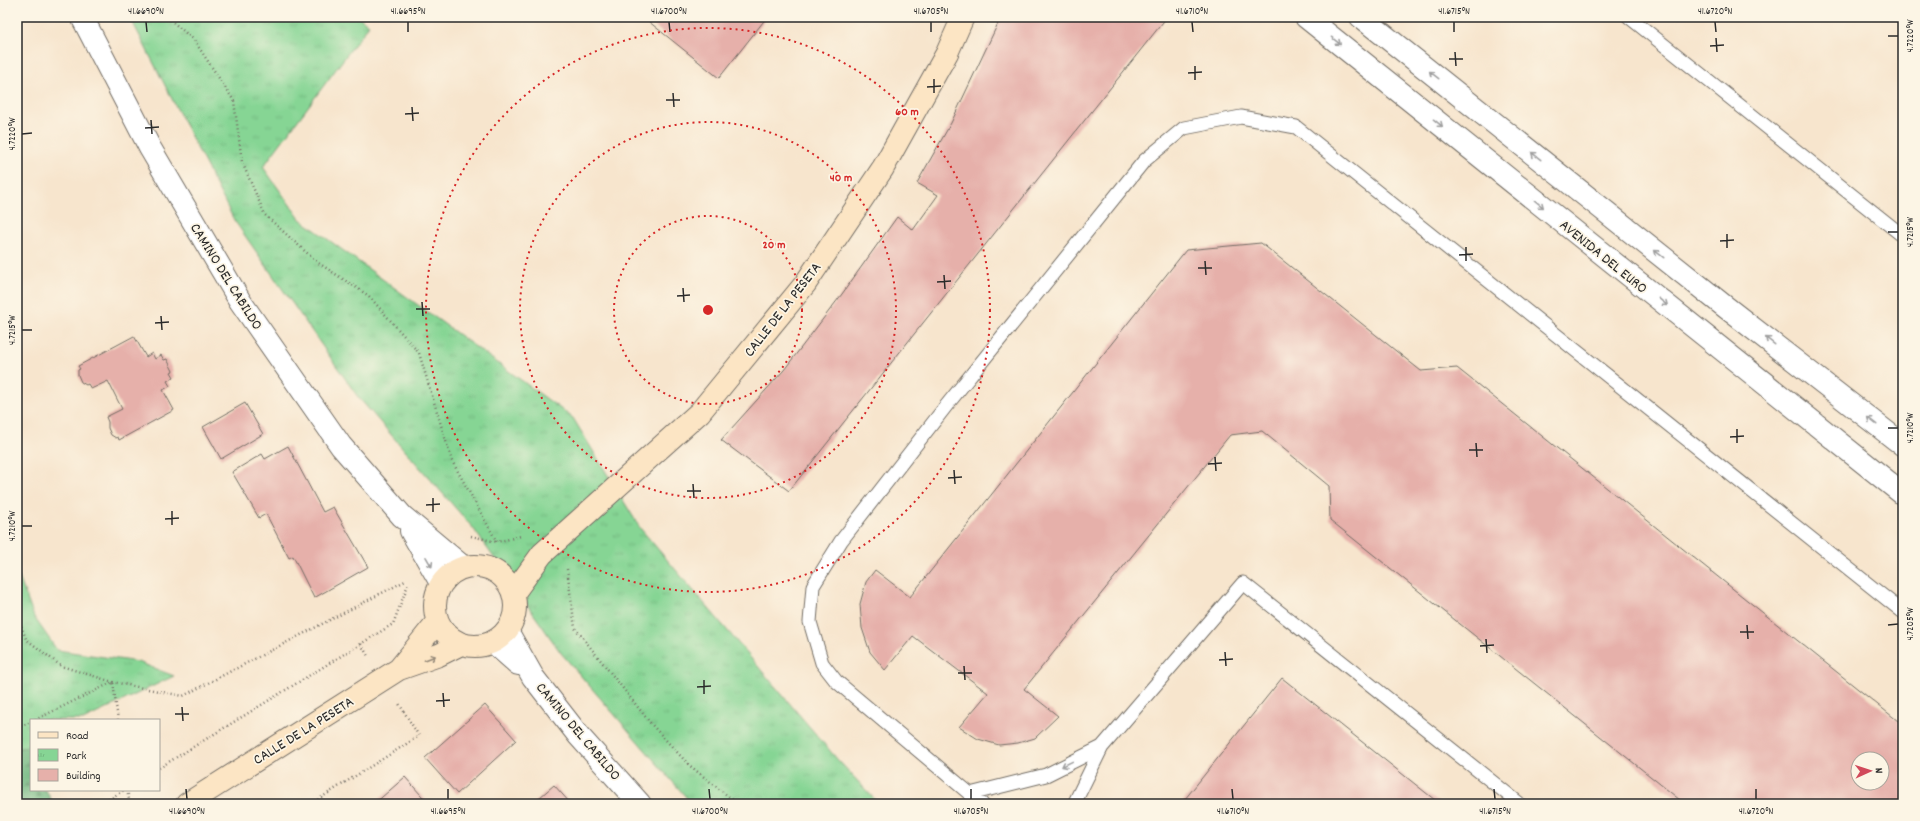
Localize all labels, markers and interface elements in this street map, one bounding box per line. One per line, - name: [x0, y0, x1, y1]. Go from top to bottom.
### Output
- text: 41.6690°N: [128, 5, 164, 19]
- text: 41.6695°N: [390, 5, 426, 19]
- text: 41.6700°N: [651, 5, 687, 19]
- text: 41.6705°N: [914, 5, 949, 19]
- text: 41.6710°N: [1176, 5, 1208, 19]
- text: 41.6715°N: [1438, 5, 1470, 19]
- text: 41.6720°N: [1698, 5, 1732, 19]
- text: 4.7220°W: [1904, 19, 1918, 52]
- one-way arrow: [1331, 37, 1342, 46]
- one-way arrow: [1429, 71, 1440, 79]
- text: 60 m: [895, 104, 919, 121]
- text: 4.7220°W: [6, 117, 20, 150]
- one-way arrow: [1432, 118, 1443, 127]
- one-way arrow: [1530, 151, 1541, 160]
- text: 40 m: [830, 170, 852, 187]
- one-way arrow: [1534, 199, 1545, 208]
- street label: AVENIDA DEL EURO: [1554, 215, 1652, 300]
- text: 4.7215°W: [1904, 217, 1918, 247]
- street label: CAMINO DEL CABILDO: [184, 219, 267, 335]
- text: 20 m: [763, 237, 785, 254]
- one-way arrow: [1654, 250, 1665, 258]
- street label: CALLE DE LA PESETA: [739, 258, 828, 362]
- one-way arrow: [1657, 298, 1668, 307]
- centre of rings: [701, 303, 715, 317]
- text: 4.7215°W: [6, 315, 20, 345]
- one-way arrow: [1764, 337, 1775, 345]
- text: 4.7210°W: [1904, 412, 1918, 443]
- one-way arrow: [1867, 417, 1878, 425]
- text: 4.7210°W: [6, 510, 20, 541]
- one-way arrow: [425, 556, 433, 568]
- text: 4.7205°W: [1904, 607, 1918, 641]
- one-way arrow: [424, 653, 436, 661]
- street label: CAMINO DEL CABILDO: [530, 678, 625, 786]
- street label: CALLE DE LA PESETA: [249, 692, 359, 772]
- legend: [30, 719, 160, 791]
- text: Road: [66, 728, 88, 745]
- text: Park: [66, 748, 87, 765]
- north arrow: [1850, 751, 1890, 791]
- one-way arrow: [1061, 761, 1073, 769]
- text: N: [1870, 767, 1886, 774]
- text: Building: [66, 768, 101, 785]
- text: 41.6690°N: [169, 805, 205, 819]
- text: 41.6695°N: [430, 805, 466, 819]
- text: 41.6700°N: [692, 805, 728, 819]
- text: 41.6705°N: [954, 805, 989, 819]
- text: 41.6710°N: [1217, 805, 1249, 819]
- text: 41.6715°N: [1479, 805, 1511, 819]
- text: 41.6720°N: [1739, 805, 1773, 819]

